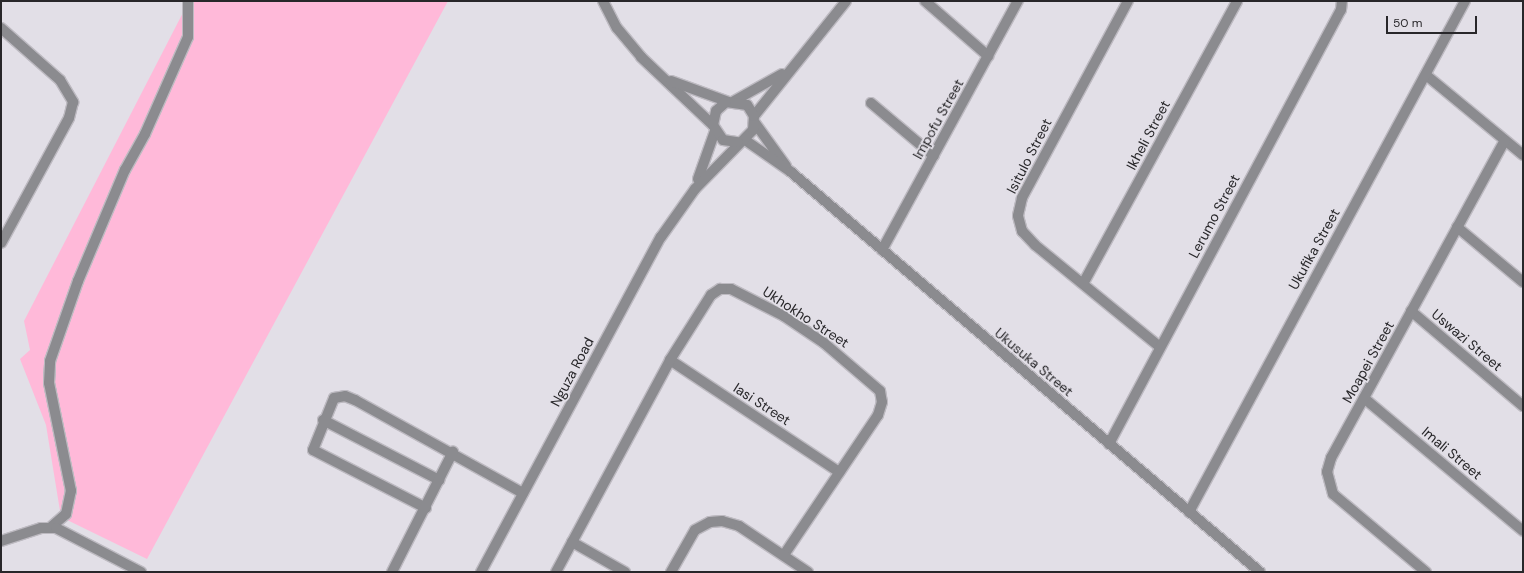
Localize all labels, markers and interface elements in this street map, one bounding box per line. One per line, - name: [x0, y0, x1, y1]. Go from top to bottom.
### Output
- scale bar: [1388, 8, 1479, 34]
- text: 50 m: [1393, 15, 1422, 31]
- street label: Impofu Street: [909, 76, 967, 162]
- street label: Ikheli Street: [1123, 97, 1173, 173]
- street label: Isitulo Street: [1003, 116, 1055, 196]
- street label: Lerumo Street: [1185, 171, 1243, 261]
- street label: Ukufika Street: [1285, 206, 1343, 292]
- street label: Ukhokho Street: [760, 283, 852, 351]
- street label: Uswazi Street: [1428, 306, 1506, 374]
- street label: Moapei Street: [1339, 318, 1397, 406]
- street label: Ukusuka Street: [991, 324, 1077, 400]
- street label: Nguza Road: [547, 335, 597, 409]
- street label: Iasi Street: [730, 379, 794, 429]
- street label: Imali Street: [1419, 423, 1485, 483]

